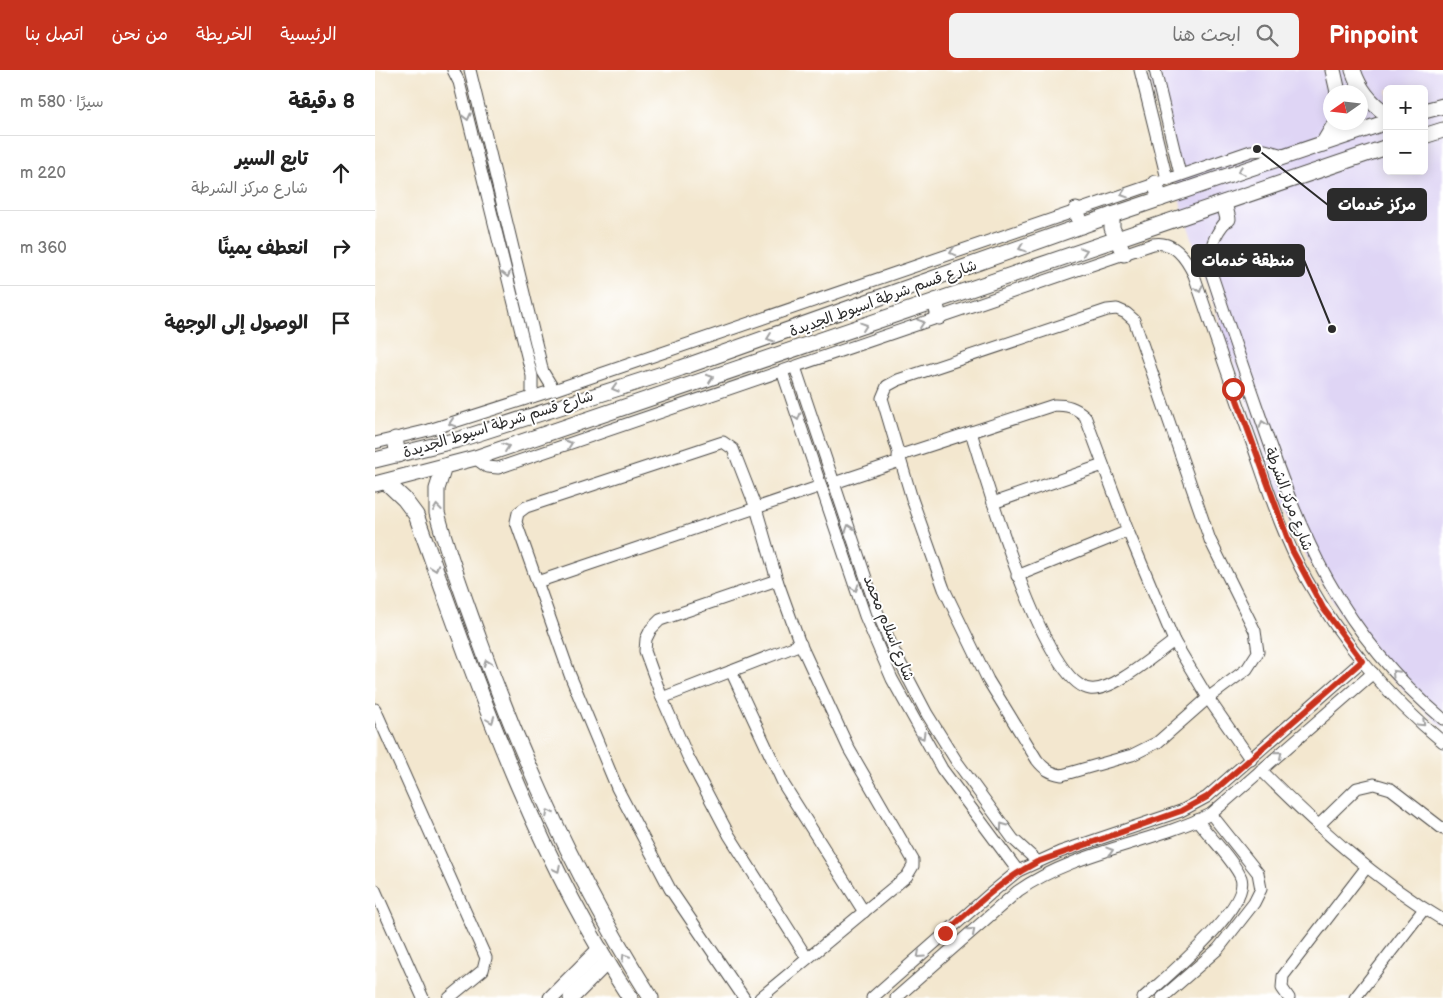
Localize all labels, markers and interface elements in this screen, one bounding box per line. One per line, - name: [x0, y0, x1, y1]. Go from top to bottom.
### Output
- search box: [949, 13, 1299, 58]
- icon: search: [1253, 21, 1281, 49]
- text: Pinpoint: [1329, 21, 1418, 50]
- text: اتصل بنا: [25, 24, 84, 45]
- text: من نحن: [112, 24, 168, 45]
- text: الخريطة: [196, 24, 252, 45]
- text: الرئيسية: [280, 24, 337, 45]
- text: ابحث هنا: [1172, 24, 1241, 47]
- north arrow: [1323, 85, 1368, 130]
- map controls: [1383, 85, 1428, 175]
- button: +: [1383, 85, 1428, 130]
- text: 8 دقيقة: [288, 89, 355, 114]
- text: سيرًا · 580 m: [20, 93, 104, 112]
- one-way arrow: [461, 112, 472, 121]
- button: −: [1383, 130, 1428, 175]
- text: تابع السير: [235, 148, 308, 171]
- icon: ahead: [327, 159, 355, 187]
- text: 220 m: [20, 164, 66, 183]
- one-way arrow: [1237, 166, 1246, 176]
- text: شارع مركز الشرطة: [191, 179, 308, 198]
- one-way arrow: [1120, 188, 1128, 198]
- callout: مركز خدمات: [1328, 189, 1426, 220]
- text: مركز خدمات: [1338, 196, 1416, 215]
- icon: right: [327, 234, 355, 262]
- text: انعطف يمينًا: [218, 237, 308, 260]
- text: 360 m: [20, 239, 67, 258]
- one-way arrow: [1018, 242, 1026, 252]
- callout: منطقة خدمات: [1192, 245, 1304, 276]
- one-way arrow: [950, 246, 958, 256]
- one-way arrow: [1079, 247, 1087, 257]
- text: منطقة خدمات: [1202, 252, 1294, 271]
- street label: شارع قسم شرطة اسيوط الجديدة: [787, 256, 980, 343]
- one-way arrow: [501, 270, 512, 279]
- one-way arrow: [1193, 284, 1203, 293]
- icon: arrive: [327, 309, 355, 337]
- text: الوصول إلى الوجهة: [164, 312, 308, 335]
- one-way arrow: [917, 319, 925, 329]
- one-way arrow: [859, 321, 867, 331]
- one-way arrow: [766, 332, 774, 342]
- one-way arrow: [705, 374, 714, 384]
- route start: [1222, 378, 1245, 401]
- one-way arrow: [612, 383, 620, 393]
- street label: شارع قسم شرطة اسيوط الجديدة: [401, 386, 596, 464]
- one-way arrow: [792, 413, 802, 421]
- one-way arrow: [448, 417, 456, 427]
- one-way arrow: [1259, 420, 1269, 428]
- one-way arrow: [564, 440, 573, 450]
- one-way arrow: [502, 443, 510, 453]
- street label: شارع مركز الشرطة: [1260, 445, 1317, 554]
- one-way arrow: [432, 504, 443, 512]
- one-way arrow: [845, 525, 855, 533]
- one-way arrow: [429, 563, 439, 572]
- street label: شارع اسلام محمد: [858, 573, 918, 684]
- one-way arrow: [850, 583, 860, 591]
- one-way arrow: [483, 659, 493, 667]
- one-way arrow: [1392, 670, 1401, 679]
- one-way arrow: [485, 715, 495, 724]
- one-way arrow: [1416, 717, 1425, 726]
- one-way arrow: [915, 730, 925, 739]
- one-way arrow: [1273, 752, 1282, 760]
- one-way arrow: [545, 809, 555, 818]
- one-way arrow: [1000, 822, 1009, 832]
- one-way arrow: [1106, 846, 1114, 856]
- one-way arrow: [551, 864, 561, 873]
- route end: [934, 922, 957, 945]
- one-way arrow: [966, 928, 975, 937]
- one-way arrow: [917, 949, 926, 958]
- one-way arrow: [621, 953, 631, 962]

